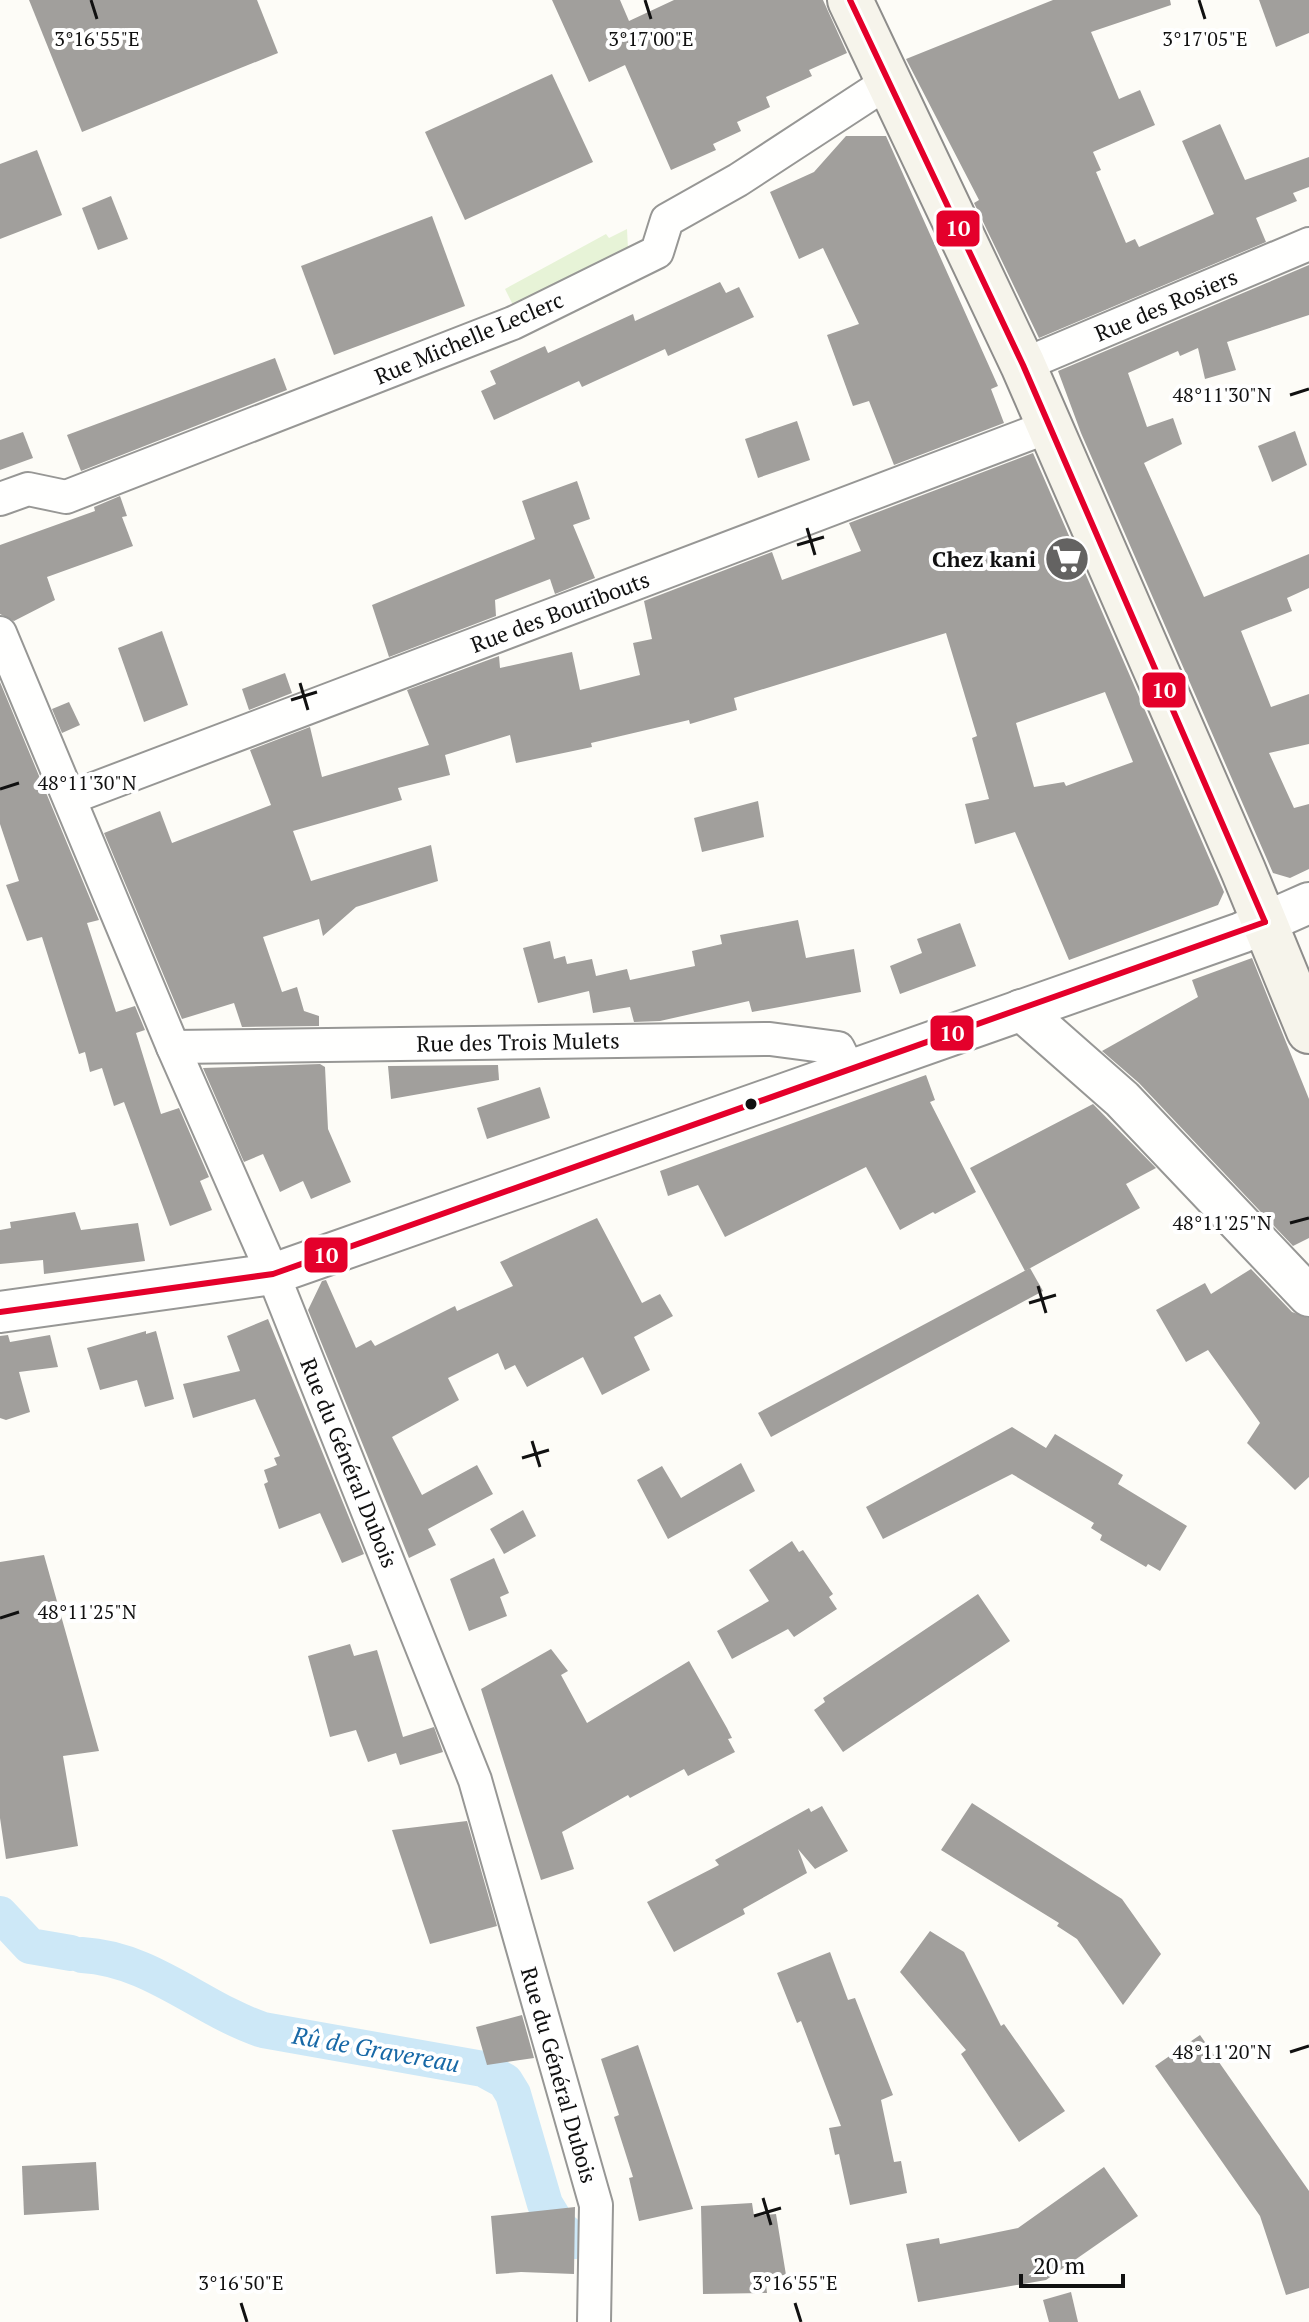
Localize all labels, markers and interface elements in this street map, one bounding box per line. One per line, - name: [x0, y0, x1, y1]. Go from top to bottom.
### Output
- text: 3°16'55"E: [54, 25, 140, 52]
- text: 3°17'00"E: [608, 25, 694, 52]
- text: 3°17'05"E: [1162, 25, 1248, 52]
- line badge: 10: [935, 209, 981, 248]
- text: 10: [946, 213, 970, 242]
- street label: Rue des Rosiers: [1090, 261, 1242, 348]
- street label: Rue Michelle Leclerc: [370, 285, 568, 390]
- text: 48°11'30"N: [1172, 381, 1272, 408]
- supermarket icon: Chez kani: [1043, 535, 1091, 583]
- place label: Chez kani: [932, 544, 1036, 573]
- street label: Rue des Bouribouts: [466, 564, 653, 659]
- line badge: 10: [1141, 671, 1187, 709]
- text: 10: [1152, 675, 1176, 704]
- text: 48°11'30"N: [37, 769, 137, 796]
- line badge: 10: [929, 1014, 975, 1052]
- text: 10: [940, 1018, 964, 1047]
- street label: Rue des Trois Mulets: [416, 1025, 620, 1058]
- unlabelled marker: [743, 1096, 759, 1112]
- text: 48°11'25"N: [1172, 1209, 1272, 1236]
- line badge: 10: [303, 1236, 349, 1274]
- text: 10: [314, 1240, 338, 1269]
- street label: Rue du Général Dubois: [294, 1354, 405, 1572]
- text: 48°11'25"N: [37, 1598, 137, 1625]
- street label: Rue du Général Dubois: [515, 1963, 604, 2186]
- water label: Rû de Gravereau: [289, 2018, 462, 2079]
- text: 48°11'20"N: [1172, 2038, 1272, 2065]
- scale bar: [1021, 2238, 1123, 2288]
- text: 20 m: [1033, 2249, 1085, 2281]
- text: 3°16'50"E: [198, 2269, 284, 2296]
- text: 3°16'55"E: [752, 2269, 838, 2296]

